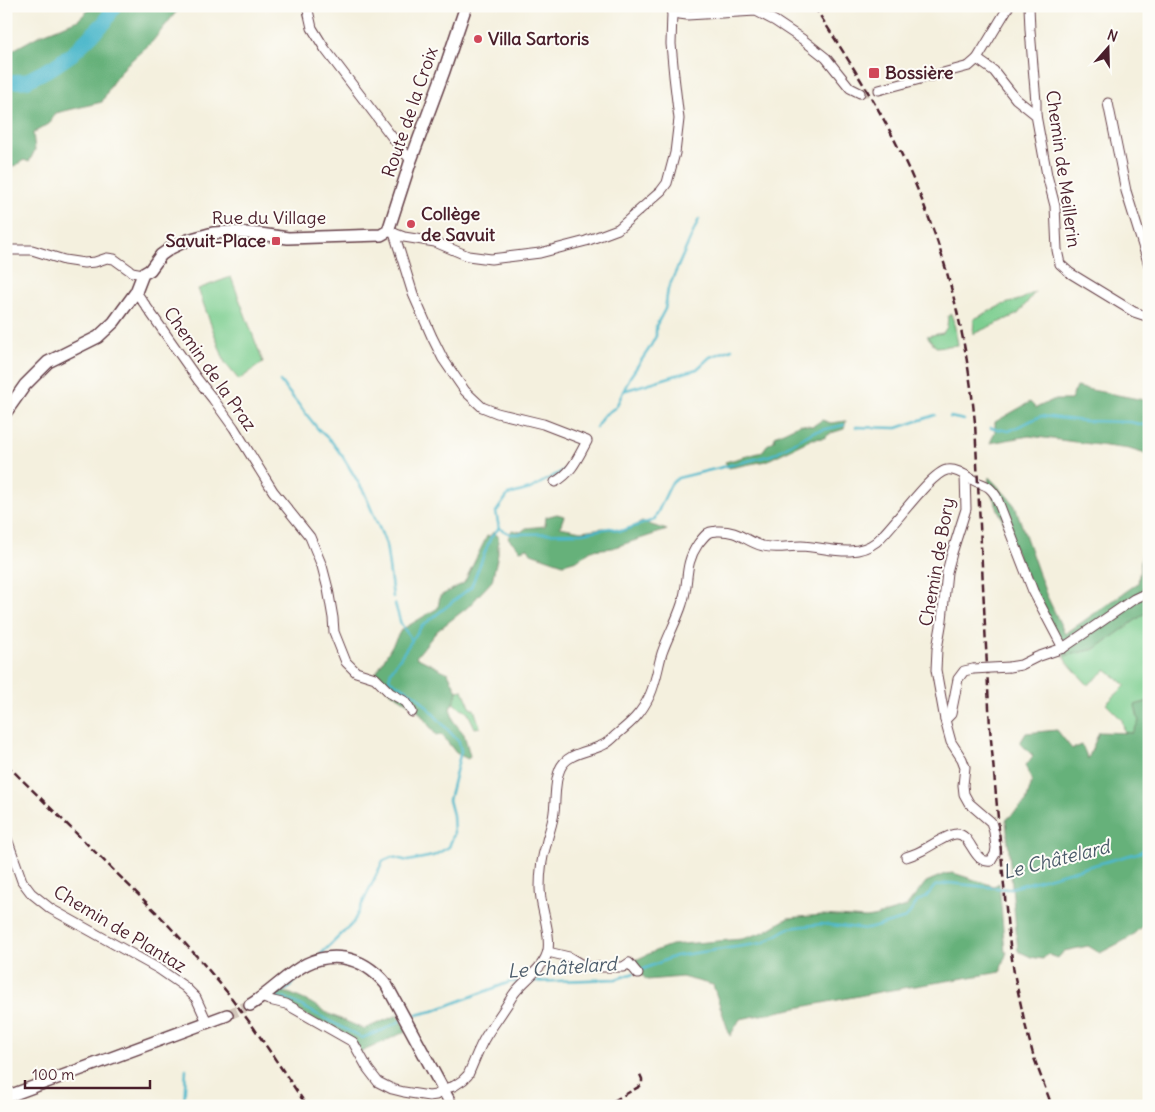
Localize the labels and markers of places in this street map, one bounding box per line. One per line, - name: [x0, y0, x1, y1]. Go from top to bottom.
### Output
- place label: Villa Sartoris: [488, 27, 589, 50]
- marker: Villa Sartoris: [472, 33, 484, 45]
- place label: Bossière: [885, 61, 954, 84]
- marker: Bossière: [867, 66, 881, 80]
- place label: Collège de Savuit: [421, 202, 496, 246]
- marker: Collège de Savuit: [405, 218, 417, 230]
- place label: Savuit-Place: [165, 229, 266, 252]
- marker: Savuit-Place: [270, 235, 282, 247]

